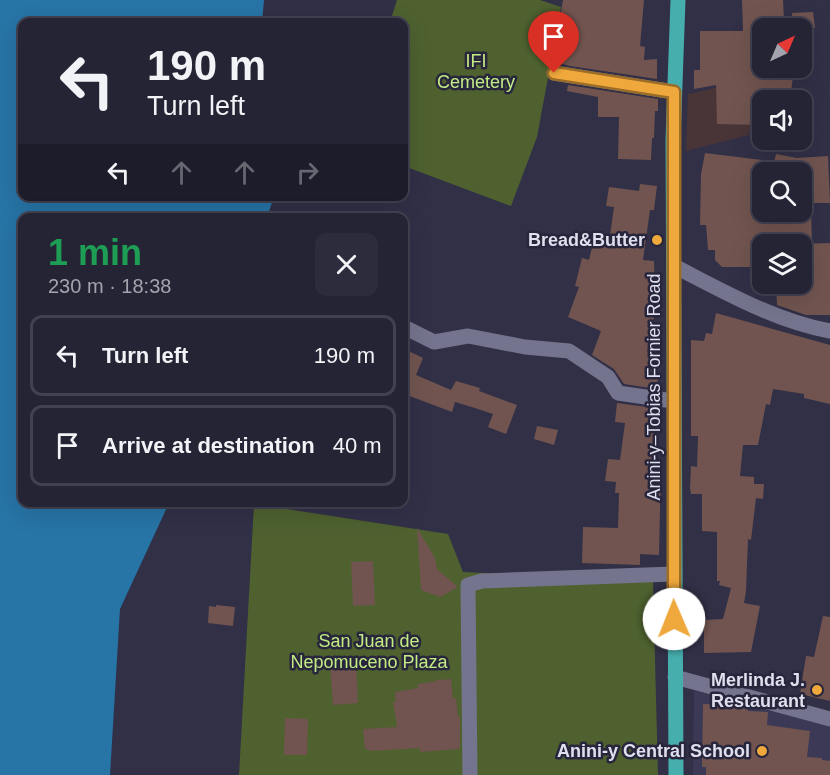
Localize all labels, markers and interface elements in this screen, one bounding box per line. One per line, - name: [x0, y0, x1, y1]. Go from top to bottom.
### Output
- pin: [528, 11, 579, 73]
- north arrow: [752, 18, 812, 78]
- map controls: [752, 18, 812, 294]
- icon: arrive: [537, 20, 570, 53]
- icon: left: [48, 42, 126, 120]
- text: 190 m: [147, 42, 266, 89]
- park label: IFI Cemetery: [437, 51, 515, 92]
- button: sound: [752, 90, 812, 150]
- text: Turn left: [147, 91, 245, 121]
- icon: left: [102, 156, 135, 189]
- icon: ahead: [165, 156, 198, 189]
- icon: ahead: [228, 156, 261, 189]
- icon: right: [291, 156, 324, 189]
- button: search: [752, 162, 812, 222]
- place label: Bread&Butter: [528, 230, 645, 250]
- text: 1 min: [48, 232, 142, 273]
- button: close: [315, 233, 378, 296]
- marker: Bread&Butter: [650, 233, 664, 247]
- button: layers: [752, 234, 812, 294]
- street label: Anini-y–Tobias Fornier Road: [644, 273, 664, 501]
- text: 230 m · 18:38: [48, 275, 171, 297]
- icon: left: [51, 339, 84, 372]
- text: Turn left: [102, 343, 188, 368]
- text: 190 m: [314, 343, 375, 368]
- icon: arrive: [51, 429, 84, 462]
- text: Arrive at destination: [102, 433, 315, 458]
- text: 40 m: [333, 433, 382, 458]
- position arrow: [642, 587, 706, 651]
- park label: San Juan de Nepomuceno Plaza: [290, 631, 449, 672]
- place label: Merlinda J. Restaurant: [711, 670, 805, 711]
- marker: Merlinda J. Restaurant: [810, 683, 824, 697]
- place label: Anini-y Central School: [557, 741, 750, 761]
- marker: Anini-y Central School: [755, 744, 769, 758]

